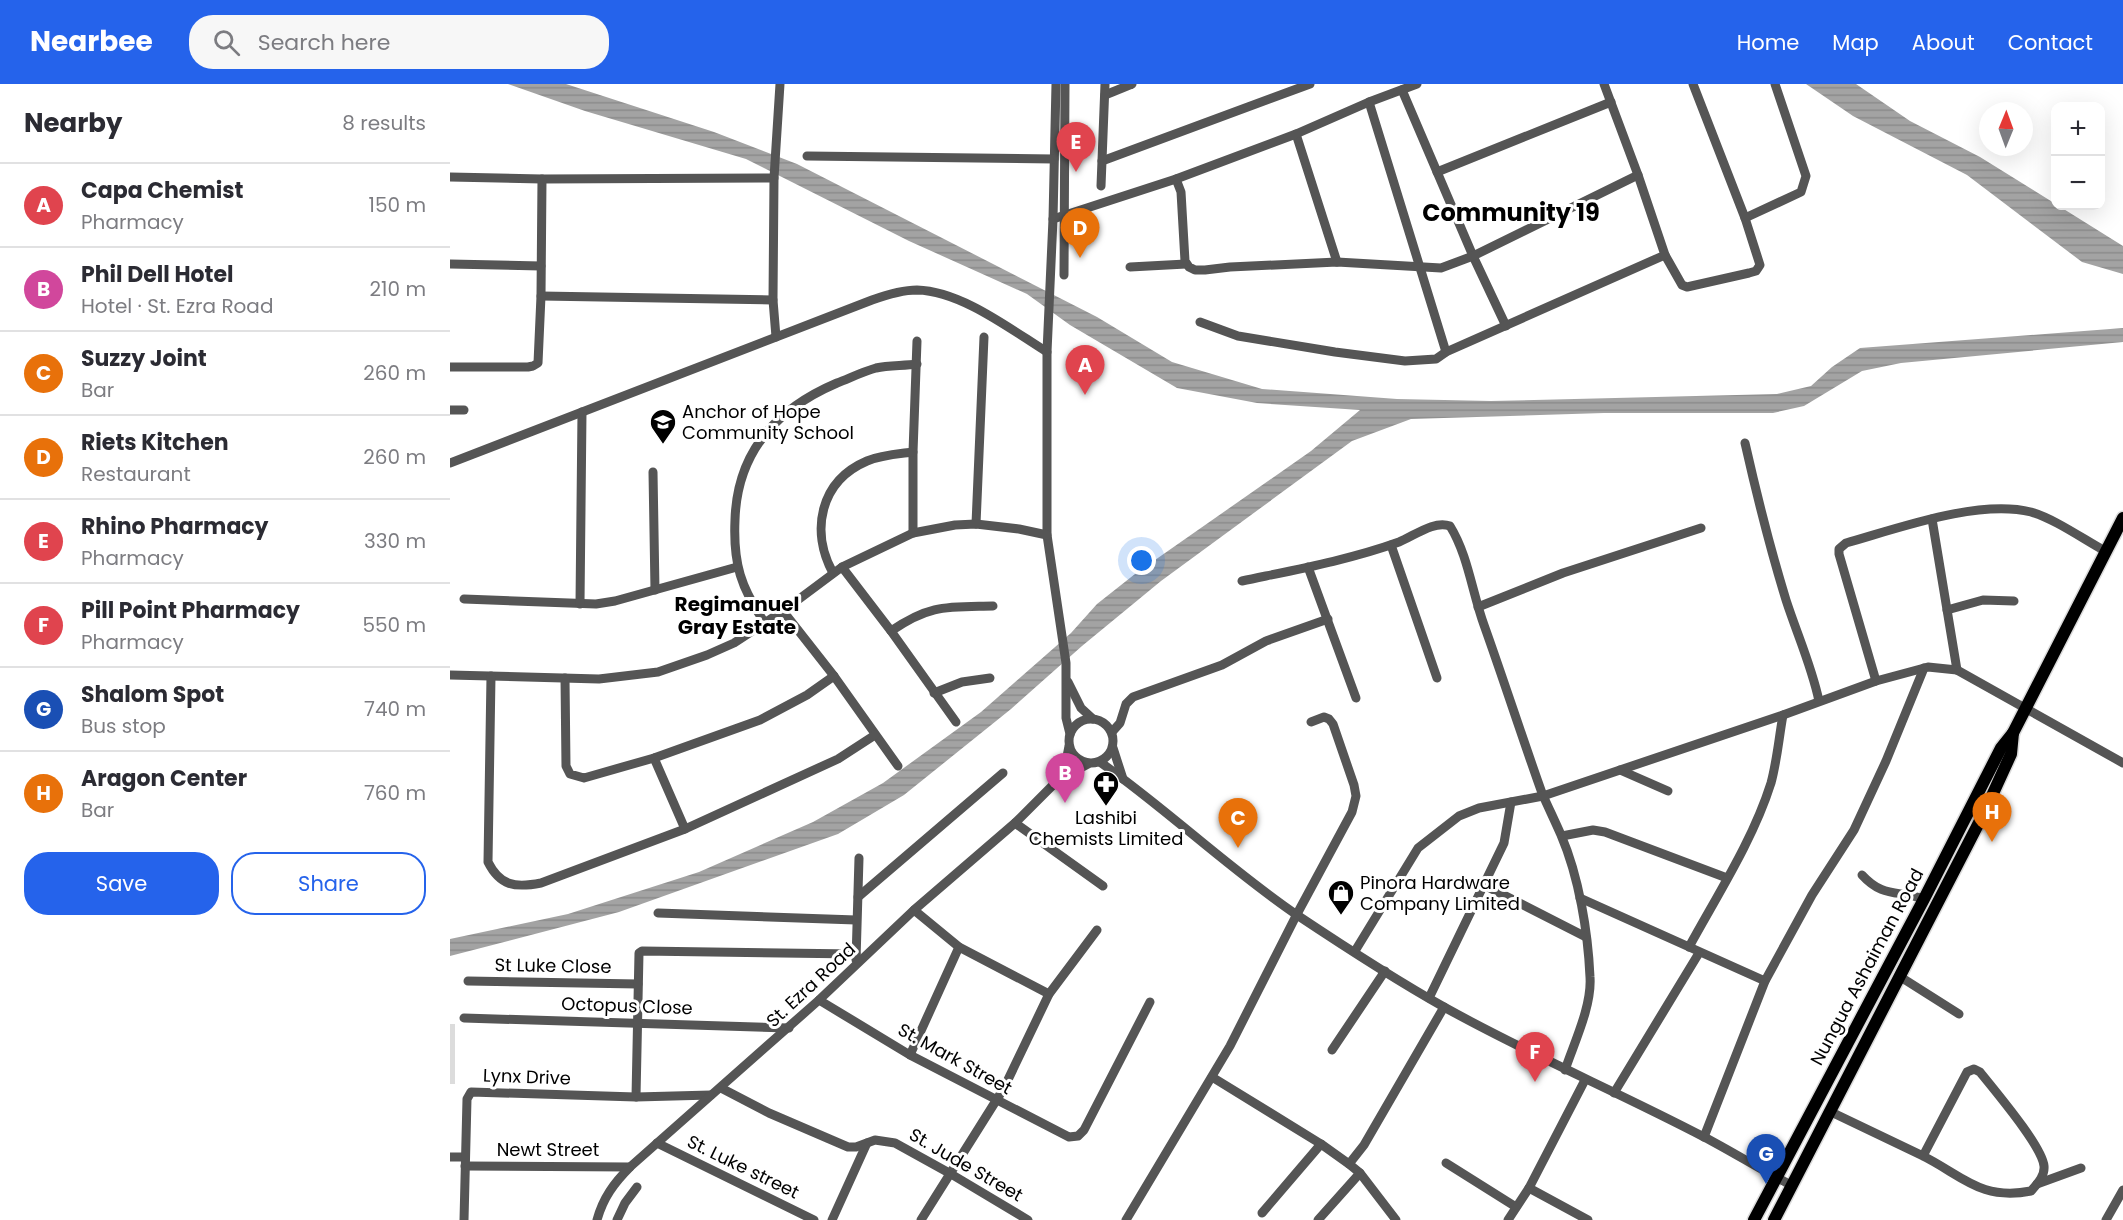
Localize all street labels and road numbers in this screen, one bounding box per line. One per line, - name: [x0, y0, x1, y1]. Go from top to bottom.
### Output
- street label: Nungua Ashaiman Road: [1804, 864, 1929, 1070]
- street label: St. Ezra Road: [761, 937, 861, 1033]
- street label: St Luke Close: [494, 952, 612, 979]
- street label: Octopus Close: [561, 991, 693, 1020]
- street label: St. Mark Street: [894, 1017, 1017, 1100]
- street label: Lynx Drive: [483, 1062, 571, 1091]
- street label: St. Jude Street: [905, 1122, 1028, 1207]
- street label: St. Luke street: [683, 1129, 803, 1204]
- street label: Newt Street: [497, 1137, 599, 1162]

